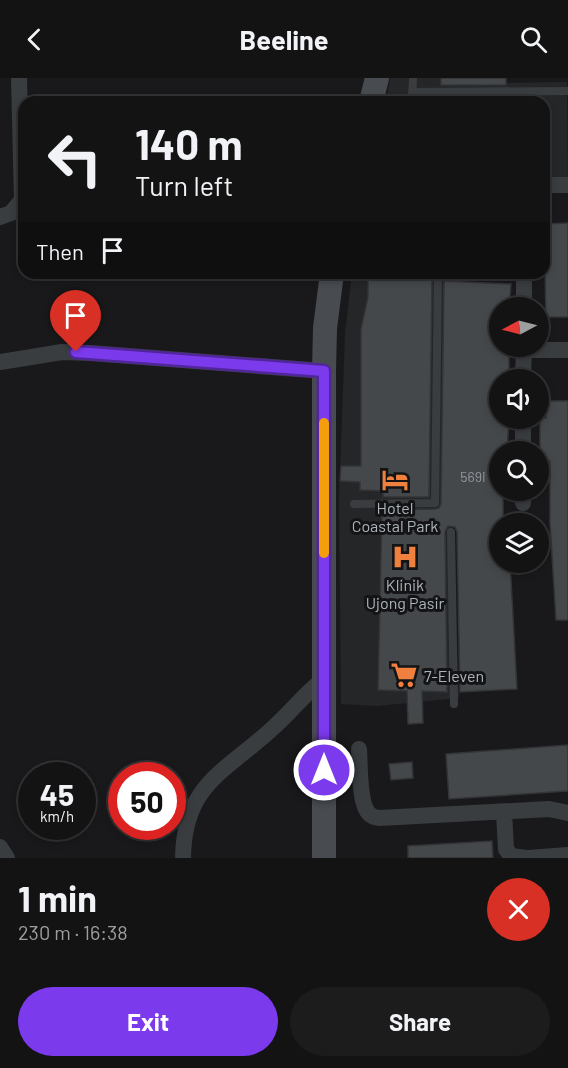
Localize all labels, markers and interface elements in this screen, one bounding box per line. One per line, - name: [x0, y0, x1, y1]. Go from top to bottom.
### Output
- icon: back: [18, 23, 51, 56]
- text: Beeline: [239, 23, 329, 55]
- icon: search: [517, 23, 550, 56]
- text: 140 m: [135, 118, 243, 168]
- icon: left: [36, 120, 114, 198]
- text: Turn left: [135, 169, 233, 201]
- icon: arrive: [96, 234, 129, 267]
- text: Then: [36, 238, 84, 264]
- pin: [50, 290, 101, 352]
- north arrow: [489, 297, 549, 357]
- map controls: [489, 297, 549, 573]
- icon: arrive: [59, 299, 92, 332]
- button: sound: [489, 369, 549, 429]
- button: search: [489, 441, 549, 501]
- hotel icon: Hotel Coastal Park: [380, 465, 410, 495]
- house number: 569I: [460, 468, 486, 485]
- place label: Hotel Coastal Park: [352, 498, 438, 535]
- button: layers: [489, 513, 549, 573]
- hospital icon: Klinik Ujong Pasir: [390, 542, 420, 572]
- place label: Klinik Ujong Pasir: [366, 575, 444, 612]
- supermarket icon: 7-Eleven: [389, 660, 419, 690]
- place label: 7-Eleven: [424, 666, 484, 685]
- position arrow: [292, 738, 356, 802]
- speed limit sign: 50: [108, 762, 186, 840]
- text: 45: [40, 776, 74, 812]
- text: km/h: [40, 807, 74, 825]
- text: 1 min: [18, 876, 97, 919]
- button: close: [487, 878, 550, 941]
- text: 230 m · 16:38: [18, 920, 128, 944]
- button: Exit: [18, 987, 278, 1056]
- button: Share: [290, 987, 550, 1056]

